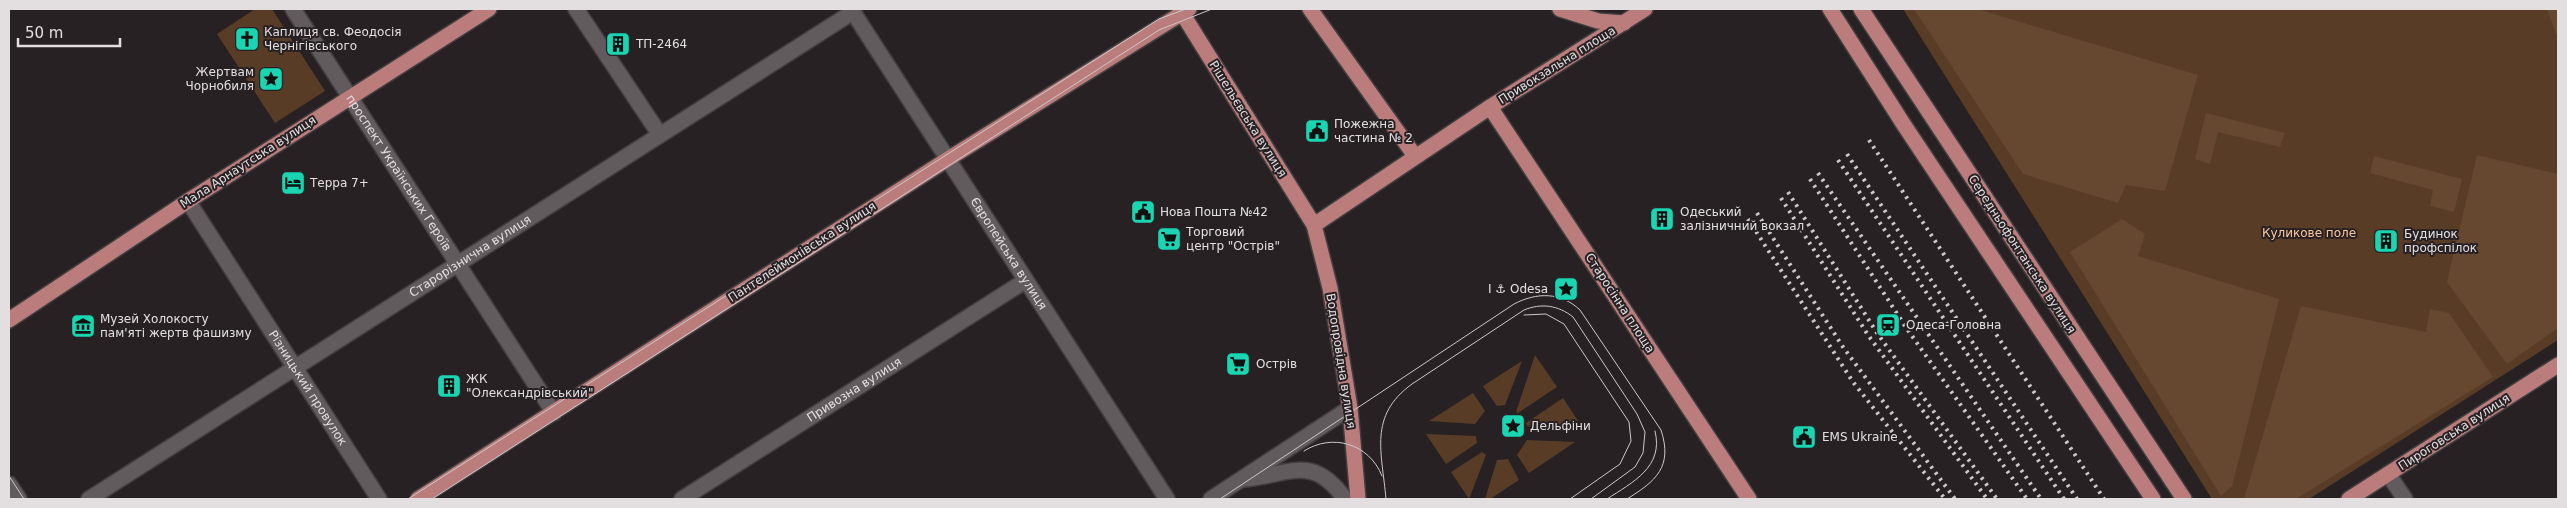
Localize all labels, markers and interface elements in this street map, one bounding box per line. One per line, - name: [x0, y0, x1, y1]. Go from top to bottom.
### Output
- scale bar: [18, 15, 120, 47]
- street label: Привокзальна площа: [1496, 23, 1618, 107]
- text: 50 m: [25, 24, 63, 42]
- place label: Каплиця св. Феодосія Чернігівського: [264, 25, 402, 53]
- church icon: Каплиця св. Феодосія Чернігівського: [234, 26, 260, 52]
- building icon: ТП-2464: [605, 31, 631, 57]
- place label: ТП-2464: [635, 37, 687, 51]
- street label: Рішельєвська вулиця: [1206, 58, 1290, 180]
- place label: Жертвам Чорнобиля: [186, 65, 254, 93]
- place icon: Жертвам Чорнобиля: [258, 66, 284, 92]
- street label: проспект Українських Героїв: [343, 92, 454, 254]
- street label: Мала Арнаутська вулиця: [178, 113, 318, 211]
- place label: Пожежна частина № 2: [1334, 117, 1413, 145]
- public building icon: Пожежна частина № 2: [1304, 118, 1330, 144]
- hotel icon: Терра 7+: [280, 170, 306, 196]
- street label: Середньофонтанська вулиця: [1965, 172, 2079, 336]
- place label: Терра 7+: [309, 176, 369, 190]
- street label: Європейська вулиця: [967, 195, 1050, 312]
- street label: Пантелеймонівська вулиця: [726, 199, 878, 305]
- public building icon: Нова Пошта №42: [1130, 199, 1156, 225]
- place label: Нова Пошта №42: [1160, 205, 1268, 219]
- place label: Одеський залізничний вокзал: [1680, 205, 1804, 233]
- building icon: Одеський залізничний вокзал: [1649, 206, 1675, 232]
- street label: Старорізнична вулиця: [407, 212, 534, 300]
- place label: Торговий центр "Острів": [1185, 225, 1280, 253]
- supermarket icon: Торговий центр "Острів": [1156, 226, 1182, 252]
- park label: Куликове поле: [2262, 226, 2356, 240]
- place label: Будинок профспілок: [2404, 227, 2477, 255]
- building icon: Будинок профспілок: [2373, 228, 2399, 254]
- street label: Старосінна площа: [1583, 251, 1657, 355]
- place icon: I ⚓ Odesa: [1553, 276, 1579, 302]
- place label: I ⚓ Odesa: [1488, 282, 1548, 296]
- street label: Водопровідна вулиця: [1323, 292, 1359, 430]
- place label: Музей Холокосту пам'яті жертв фашизму: [100, 312, 252, 340]
- station icon: Одеса-Головна: [1875, 312, 1901, 338]
- museum icon: Музей Холокосту пам'яті жертв фашизму: [70, 313, 96, 339]
- place label: Одеса-Головна: [1906, 318, 2001, 332]
- street label: Різницький провулок: [266, 328, 350, 448]
- supermarket icon: Острів: [1225, 351, 1251, 377]
- street label: Привозна вулиця: [804, 354, 904, 425]
- place label: Острів: [1256, 357, 1297, 371]
- place label: ЖК "Олександрівський": [466, 372, 593, 400]
- building icon: ЖК "Олександрівський": [436, 373, 462, 399]
- street label: Пироговська вулиця: [2396, 391, 2512, 473]
- place icon: Дельфіни: [1500, 413, 1526, 439]
- place label: Дельфіни: [1530, 419, 1591, 433]
- public building icon: EMS Ukraine: [1791, 424, 1817, 450]
- place label: EMS Ukraine: [1822, 430, 1898, 444]

